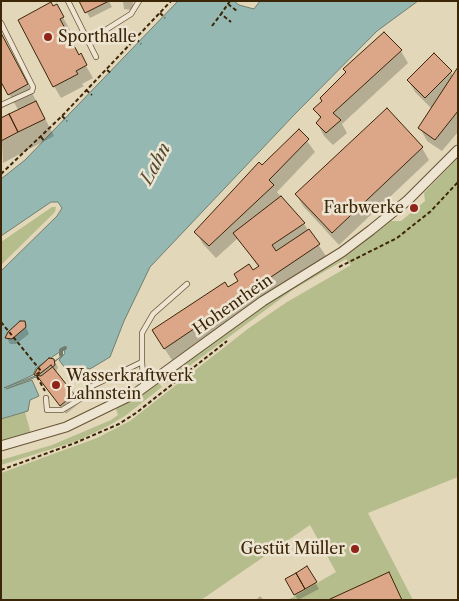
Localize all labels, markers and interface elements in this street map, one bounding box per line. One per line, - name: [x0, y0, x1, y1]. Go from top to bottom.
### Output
- place label: Sporthalle: [58, 27, 137, 47]
- marker: Sporthalle: [42, 31, 54, 43]
- water label: Lahn: [136, 140, 176, 188]
- place label: Farbwerke: [324, 198, 404, 218]
- marker: Farbwerke: [408, 202, 420, 214]
- street label: Hohenrhein: [190, 271, 276, 339]
- place label: Wasserkraftwerk Lahnstein: [66, 366, 193, 404]
- marker: Wasserkraftwerk Lahnstein: [50, 379, 62, 391]
- place label: Gestüt Müller: [240, 539, 345, 559]
- marker: Gestüt Müller: [349, 543, 361, 555]

